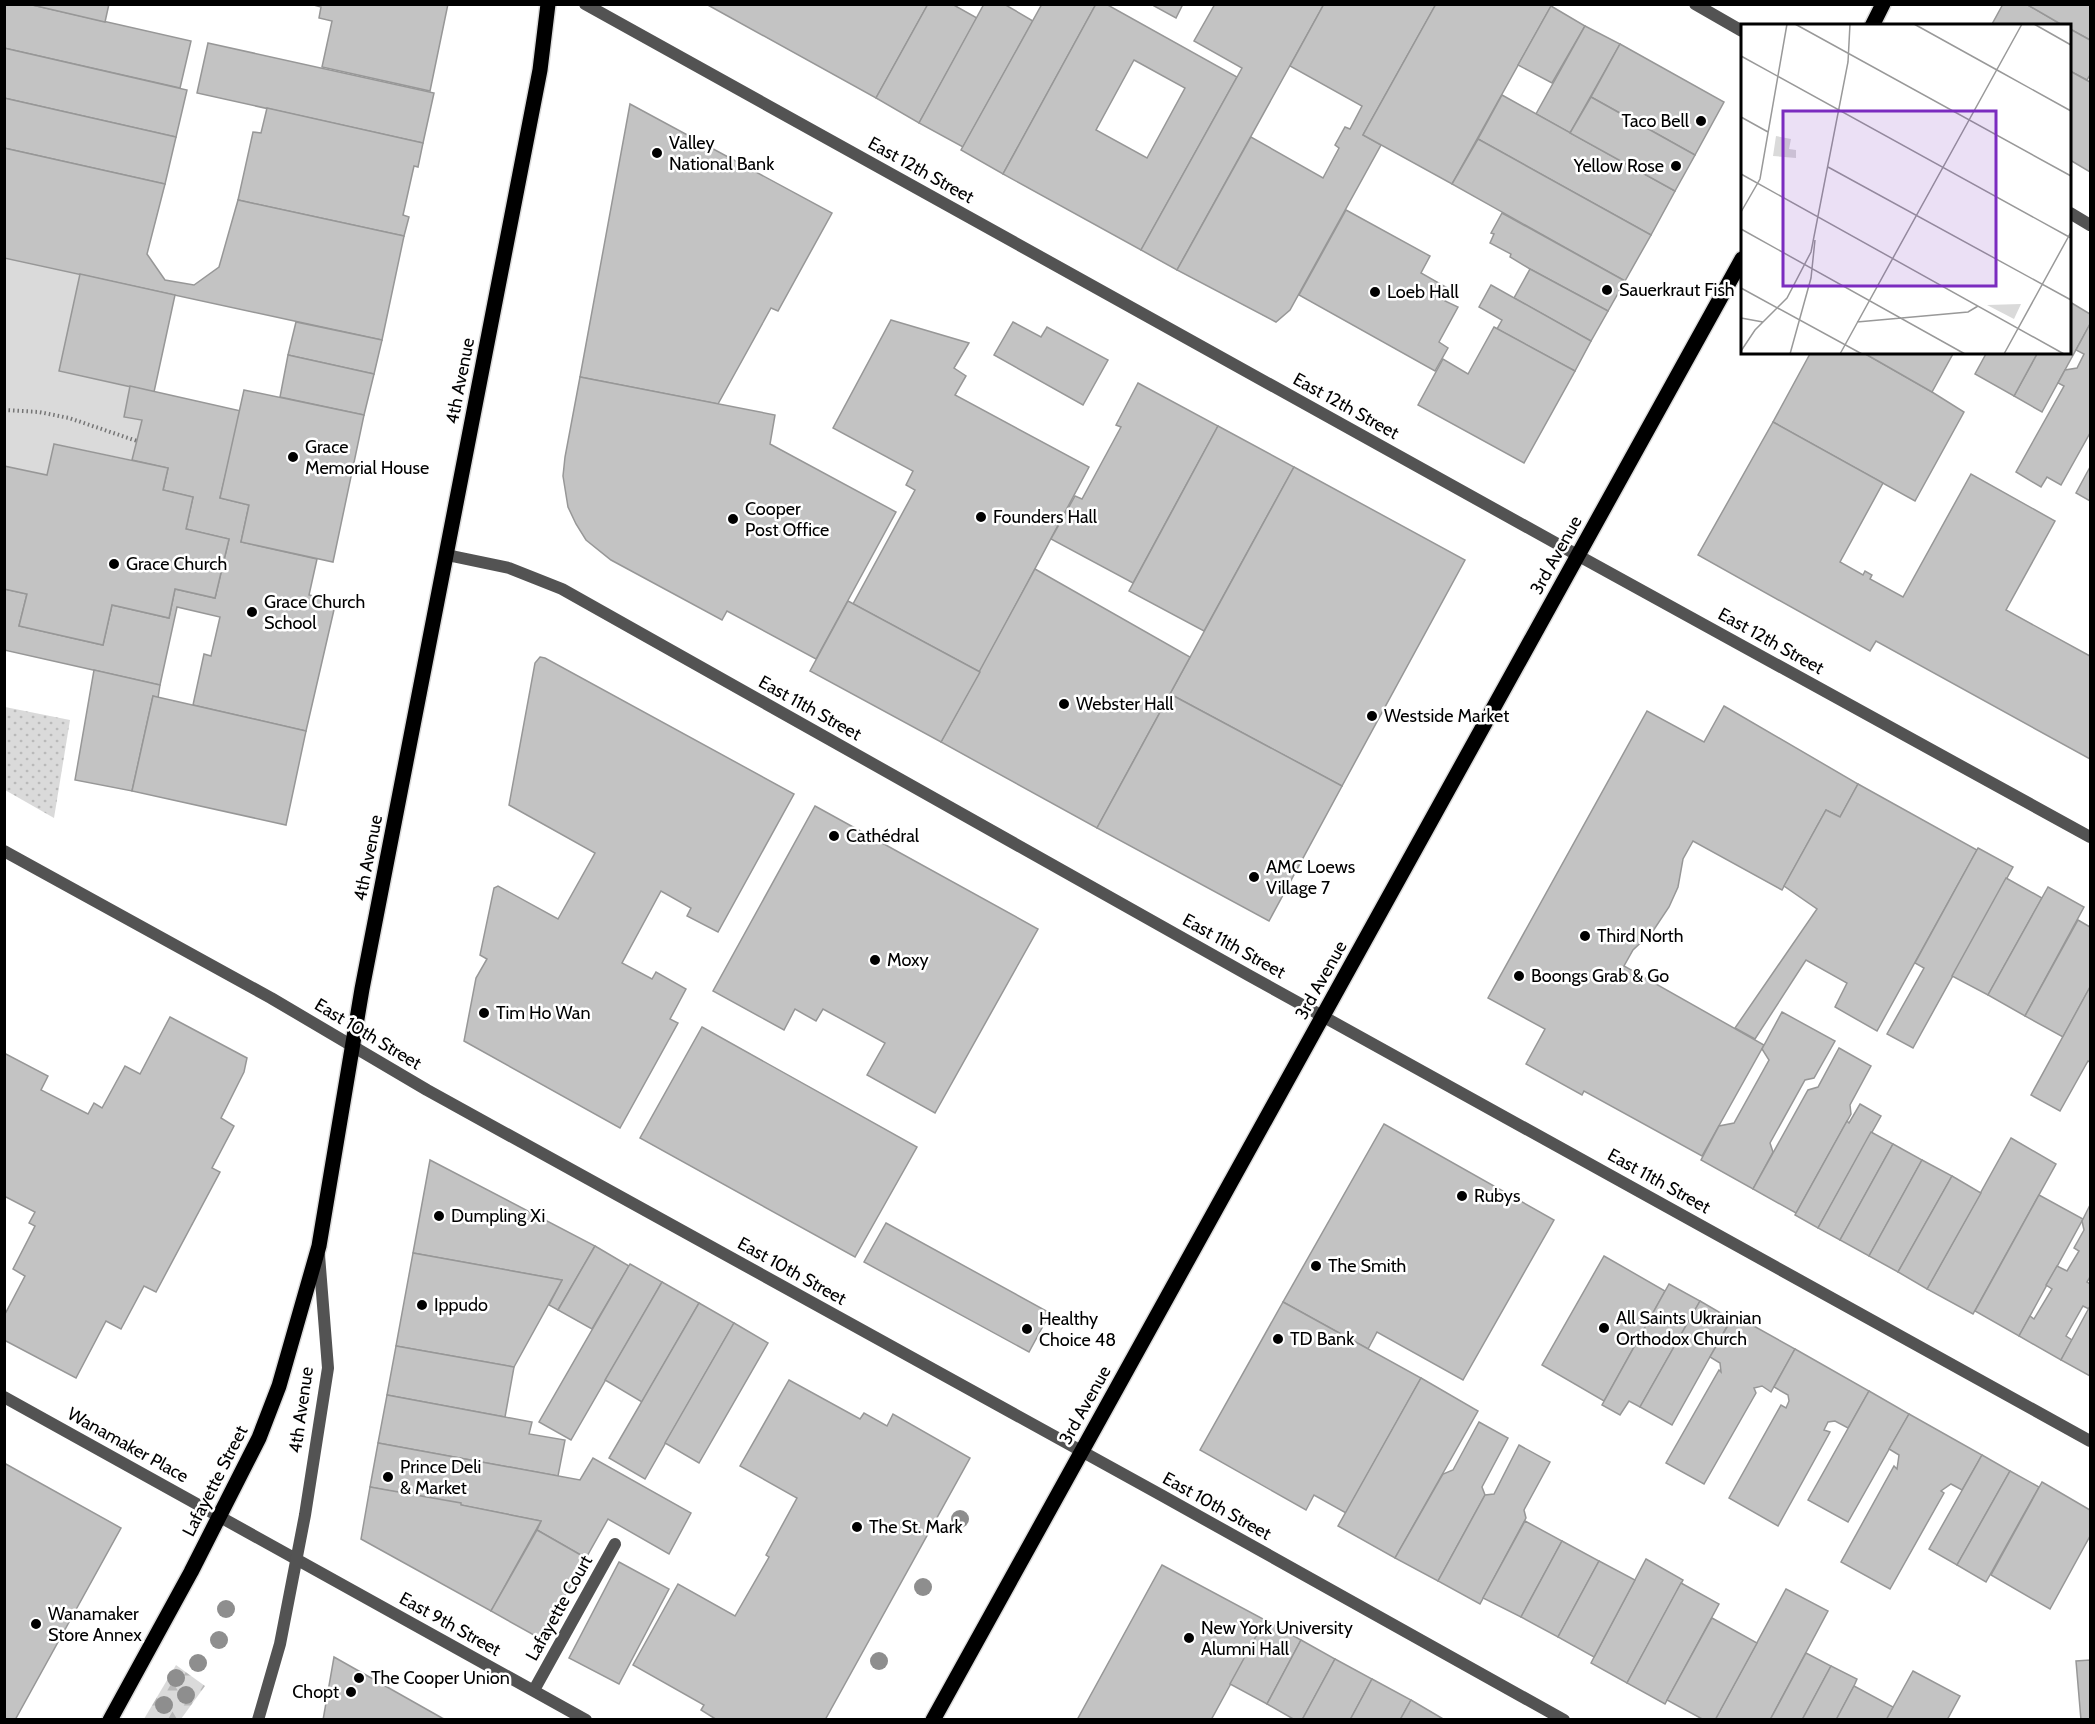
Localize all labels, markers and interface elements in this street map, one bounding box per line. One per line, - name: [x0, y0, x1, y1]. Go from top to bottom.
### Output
- inset map: [1741, 24, 2071, 354]
- place label: Taco Bell: [1621, 110, 1690, 132]
- marker: Taco Bell: [1694, 114, 1708, 128]
- place label: Valley National Bank: [669, 132, 775, 175]
- street label: East 12th Street: [864, 132, 978, 208]
- marker: Valley National Bank: [650, 146, 664, 160]
- place label: Yellow Rose: [1573, 155, 1664, 177]
- marker: Yellow Rose: [1669, 159, 1683, 173]
- place label: Sauerkraut Fish: [1619, 279, 1735, 301]
- place label: Loeb Hall: [1387, 281, 1459, 303]
- marker: Sauerkraut Fish: [1600, 283, 1614, 297]
- marker: Loeb Hall: [1368, 285, 1382, 299]
- street label: 4th Avenue: [441, 336, 479, 426]
- street label: East 12th Street: [1289, 368, 1403, 444]
- place label: Grace Memorial House: [305, 436, 429, 479]
- marker: Grace Memorial House: [286, 450, 300, 464]
- place label: Cooper Post Office: [745, 498, 829, 541]
- place label: Founders Hall: [993, 506, 1098, 528]
- marker: Founders Hall: [974, 510, 988, 524]
- marker: Cooper Post Office: [726, 512, 740, 526]
- street label: 3rd Avenue: [1525, 512, 1587, 598]
- place label: Grace Church: [126, 553, 227, 575]
- marker: Grace Church: [107, 557, 121, 571]
- place label: Grace Church School: [264, 591, 365, 634]
- street label: East 12th Street: [1714, 603, 1828, 679]
- marker: Grace Church School: [245, 605, 259, 619]
- street label: East 11th Street: [755, 671, 865, 745]
- place label: Webster Hall: [1076, 693, 1174, 715]
- marker: Webster Hall: [1057, 697, 1071, 711]
- place label: Westside Market: [1384, 705, 1509, 727]
- marker: Westside Market: [1365, 709, 1379, 723]
- street label: 4th Avenue: [349, 813, 387, 903]
- place label: Cathédral: [846, 825, 920, 847]
- marker: Cathédral: [827, 829, 841, 843]
- place label: AMC Loews Village 7: [1266, 856, 1355, 899]
- marker: AMC Loews Village 7: [1247, 870, 1261, 884]
- street label: East 11th Street: [1179, 909, 1289, 983]
- place label: Third North: [1597, 925, 1683, 947]
- marker: Third North: [1578, 929, 1592, 943]
- street label: 3rd Avenue: [1290, 937, 1352, 1023]
- place label: Moxy: [887, 949, 929, 971]
- marker: Moxy: [868, 953, 882, 967]
- place label: Boongs Grab & Go: [1531, 965, 1669, 987]
- marker: Boongs Grab & Go: [1512, 969, 1526, 983]
- street label: East 10th Street: [311, 993, 425, 1075]
- place label: Tim Ho Wan: [496, 1002, 591, 1024]
- marker: Tim Ho Wan: [477, 1006, 491, 1020]
- street label: East 11th Street: [1604, 1144, 1714, 1218]
- place label: Rubys: [1474, 1185, 1520, 1207]
- marker: Rubys: [1455, 1189, 1469, 1203]
- place label: Dumpling Xi: [451, 1205, 545, 1227]
- marker: Dumpling Xi: [432, 1209, 446, 1223]
- street label: East 10th Street: [734, 1232, 850, 1310]
- place label: The Smith: [1328, 1255, 1406, 1277]
- marker: The Smith: [1309, 1259, 1323, 1273]
- place label: Ippudo: [434, 1294, 488, 1316]
- marker: Ippudo: [415, 1298, 429, 1312]
- place label: All Saints Ukrainian Orthodox Church: [1616, 1307, 1761, 1350]
- place label: Healthy Choice 48: [1039, 1308, 1116, 1351]
- marker: All Saints Ukrainian Orthodox Church: [1597, 1321, 1611, 1335]
- marker: Healthy Choice 48: [1020, 1322, 1034, 1336]
- place label: TD Bank: [1290, 1328, 1355, 1350]
- marker: TD Bank: [1271, 1332, 1285, 1346]
- street label: 3rd Avenue: [1054, 1362, 1116, 1448]
- street label: 4th Avenue: [284, 1365, 318, 1455]
- street label: Wanamaker Place: [64, 1403, 192, 1487]
- street label: Lafayette Street: [178, 1422, 252, 1540]
- place label: Prince Deli & Market: [400, 1456, 481, 1499]
- street label: East 10th Street: [1159, 1467, 1275, 1545]
- marker: Prince Deli & Market: [381, 1470, 395, 1484]
- place label: The St. Mark: [869, 1516, 963, 1538]
- marker: The St. Mark: [850, 1520, 864, 1534]
- street label: Lafayette Court: [521, 1551, 597, 1665]
- street label: East 9th Street: [395, 1587, 505, 1661]
- place label: Wanamaker Store Annex: [48, 1603, 142, 1646]
- marker: Wanamaker Store Annex: [29, 1617, 43, 1631]
- place label: New York University Alumni Hall: [1201, 1617, 1353, 1660]
- marker: New York University Alumni Hall: [1182, 1631, 1196, 1645]
- place label: The Cooper Union: [371, 1667, 510, 1689]
- marker: The Cooper Union: [352, 1671, 366, 1685]
- place label: Chopt: [292, 1681, 339, 1703]
- marker: Chopt: [344, 1685, 358, 1699]

